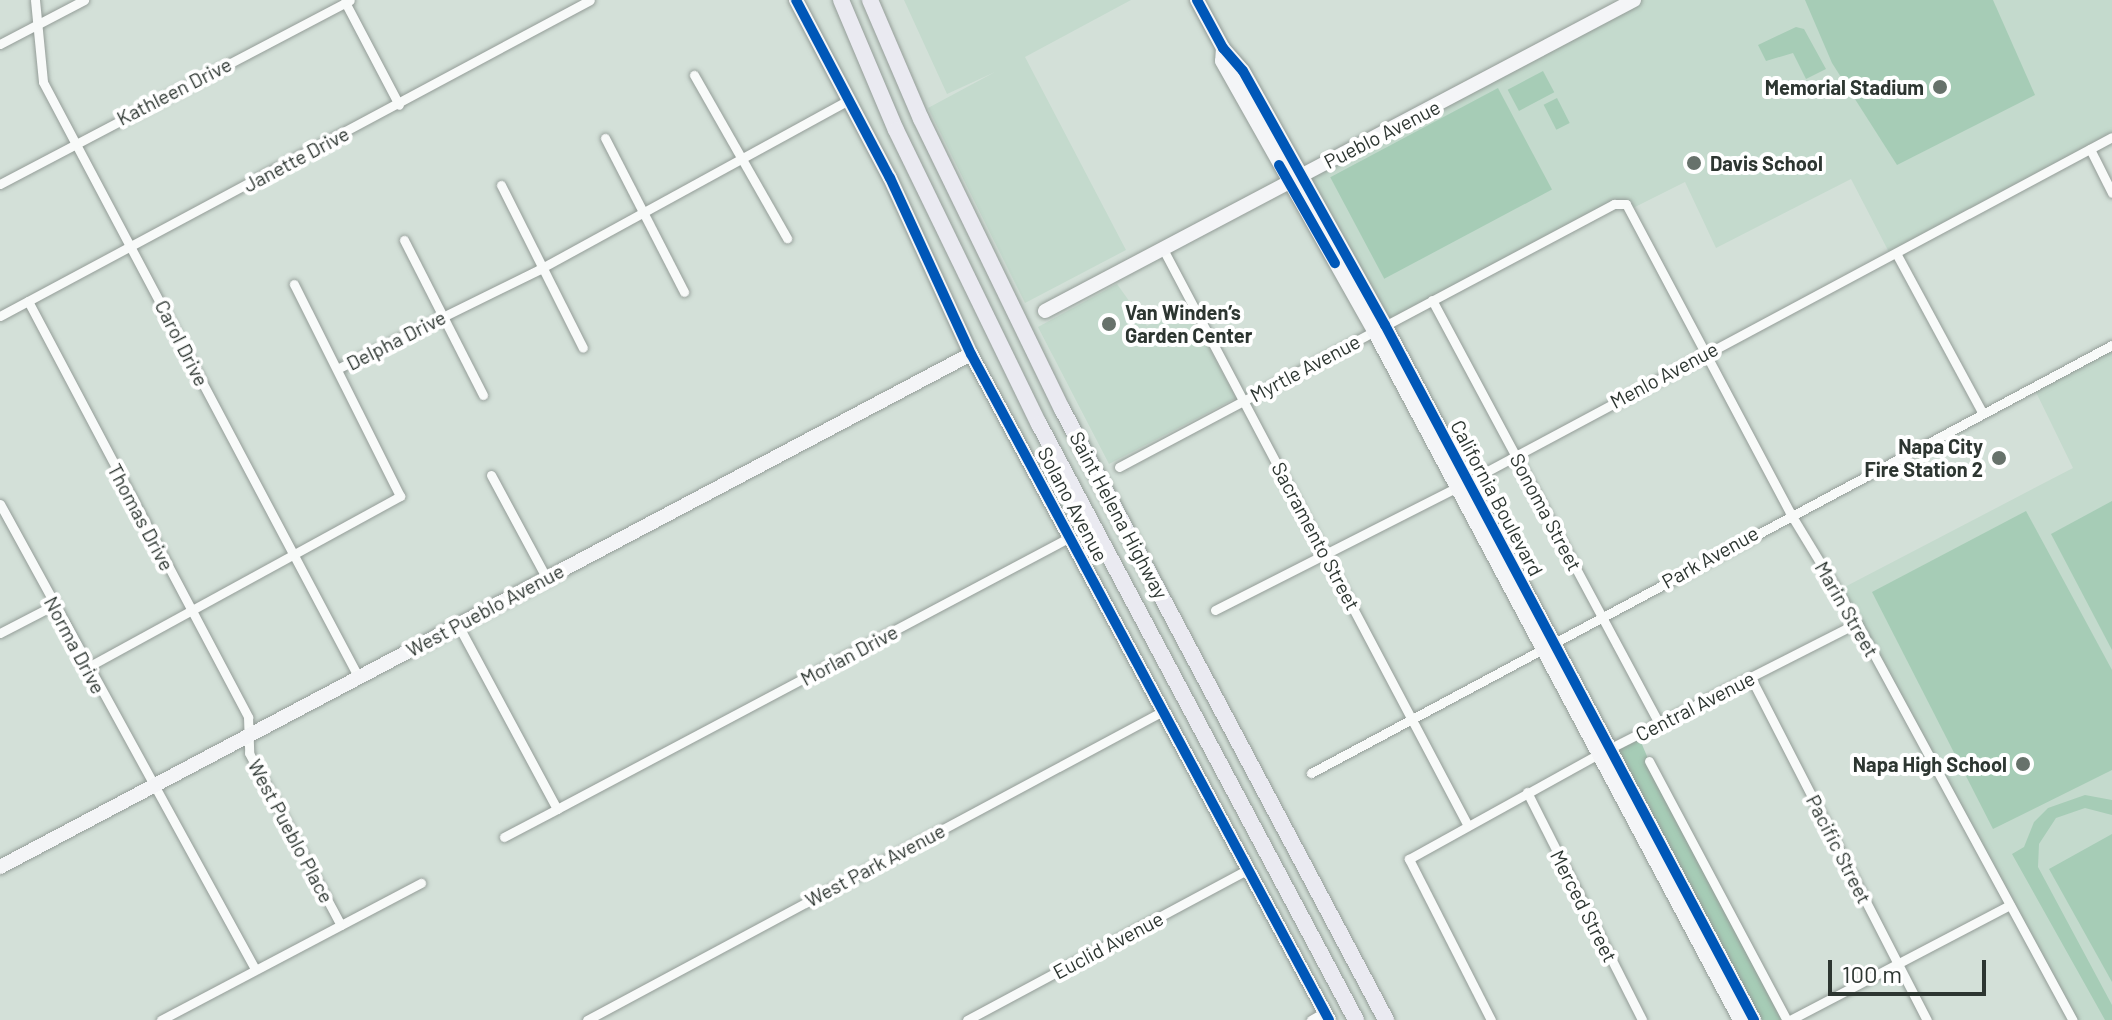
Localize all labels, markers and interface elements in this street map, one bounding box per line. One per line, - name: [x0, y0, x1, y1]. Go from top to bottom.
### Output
- street label: Kathleen Drive: [113, 52, 235, 130]
- place label: Memorial Stadium: [1765, 75, 1924, 99]
- marker: Memorial Stadium: [1931, 78, 1949, 96]
- street label: Pueblo Avenue: [1320, 94, 1444, 174]
- street label: Janette Drive: [239, 121, 353, 197]
- place label: Davis School: [1710, 151, 1823, 175]
- marker: Davis School: [1685, 154, 1703, 172]
- street label: Carol Drive: [150, 296, 214, 390]
- place label: Van Winden’s Garden Center: [1125, 300, 1252, 347]
- street label: Delpha Drive: [342, 305, 450, 375]
- marker: Van Winden’s Garden Center: [1100, 315, 1118, 333]
- street label: Myrtle Avenue: [1246, 329, 1364, 407]
- street label: Menlo Avenue: [1606, 337, 1722, 413]
- street label: California Boulevard: [1446, 416, 1548, 580]
- street label: Saint Helena Highway: [1065, 427, 1173, 603]
- place label: Napa City Fire Station 2: [1865, 434, 1983, 481]
- street label: Solano Avenue: [1033, 443, 1113, 565]
- street label: Sonoma Street: [1505, 449, 1587, 575]
- marker: Napa City Fire Station 2: [1990, 449, 2008, 467]
- street label: Sacramento Street: [1267, 458, 1365, 614]
- street label: Thomas Drive: [103, 459, 179, 575]
- street label: Park Avenue: [1657, 521, 1763, 593]
- street label: Marin Street: [1810, 557, 1884, 661]
- street label: West Pueblo Avenue: [402, 558, 568, 662]
- street label: Norma Drive: [39, 592, 111, 698]
- street label: Morlan Drive: [796, 619, 902, 691]
- street label: Central Avenue: [1631, 666, 1759, 746]
- place label: Napa High School: [1853, 752, 2007, 776]
- street label: West Pueblo Place: [243, 755, 339, 907]
- marker: Napa High School: [2014, 755, 2032, 773]
- street label: Pacific Street: [1801, 791, 1877, 907]
- street label: West Park Avenue: [801, 818, 949, 912]
- street label: Merced Street: [1545, 846, 1623, 966]
- street label: Euclid Avenue: [1049, 906, 1167, 984]
- scale bar: [1832, 944, 1990, 994]
- text: 100 m: [1842, 959, 1902, 988]

